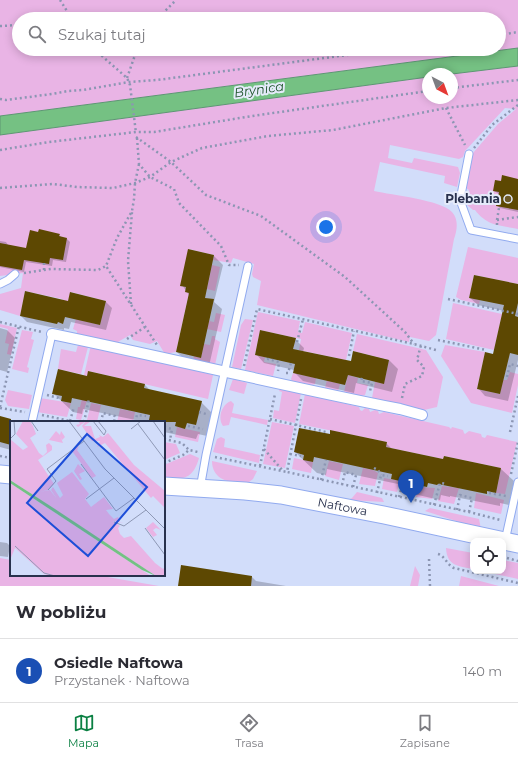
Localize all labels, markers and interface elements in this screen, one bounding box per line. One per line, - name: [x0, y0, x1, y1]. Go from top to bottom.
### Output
- search box: [12, 12, 506, 56]
- icon: search: [26, 23, 48, 45]
- text: Szukaj tutaj: [58, 25, 146, 44]
- north arrow: [422, 68, 458, 104]
- water label: Brynica: [233, 78, 285, 100]
- place label: Plebania: [445, 191, 500, 206]
- marker: Plebania: [503, 194, 513, 204]
- your location: [316, 217, 336, 237]
- inset map: [10, 421, 165, 576]
- pin: 1: [398, 470, 424, 503]
- street label: Naftowa: [316, 494, 369, 519]
- map controls: [470, 538, 506, 574]
- button: locate: [470, 538, 506, 574]
- text: W pobliżu: [16, 602, 106, 622]
- text: Osiedle Naftowa: [54, 653, 183, 672]
- text: 1: [26, 663, 32, 679]
- text: 140 m: [463, 663, 502, 679]
- text: Przystanek · Naftowa: [54, 672, 190, 688]
- tab: Mapa: [68, 712, 99, 750]
- tab: Trasa: [235, 712, 264, 750]
- tab: Zapisane: [400, 712, 450, 750]

